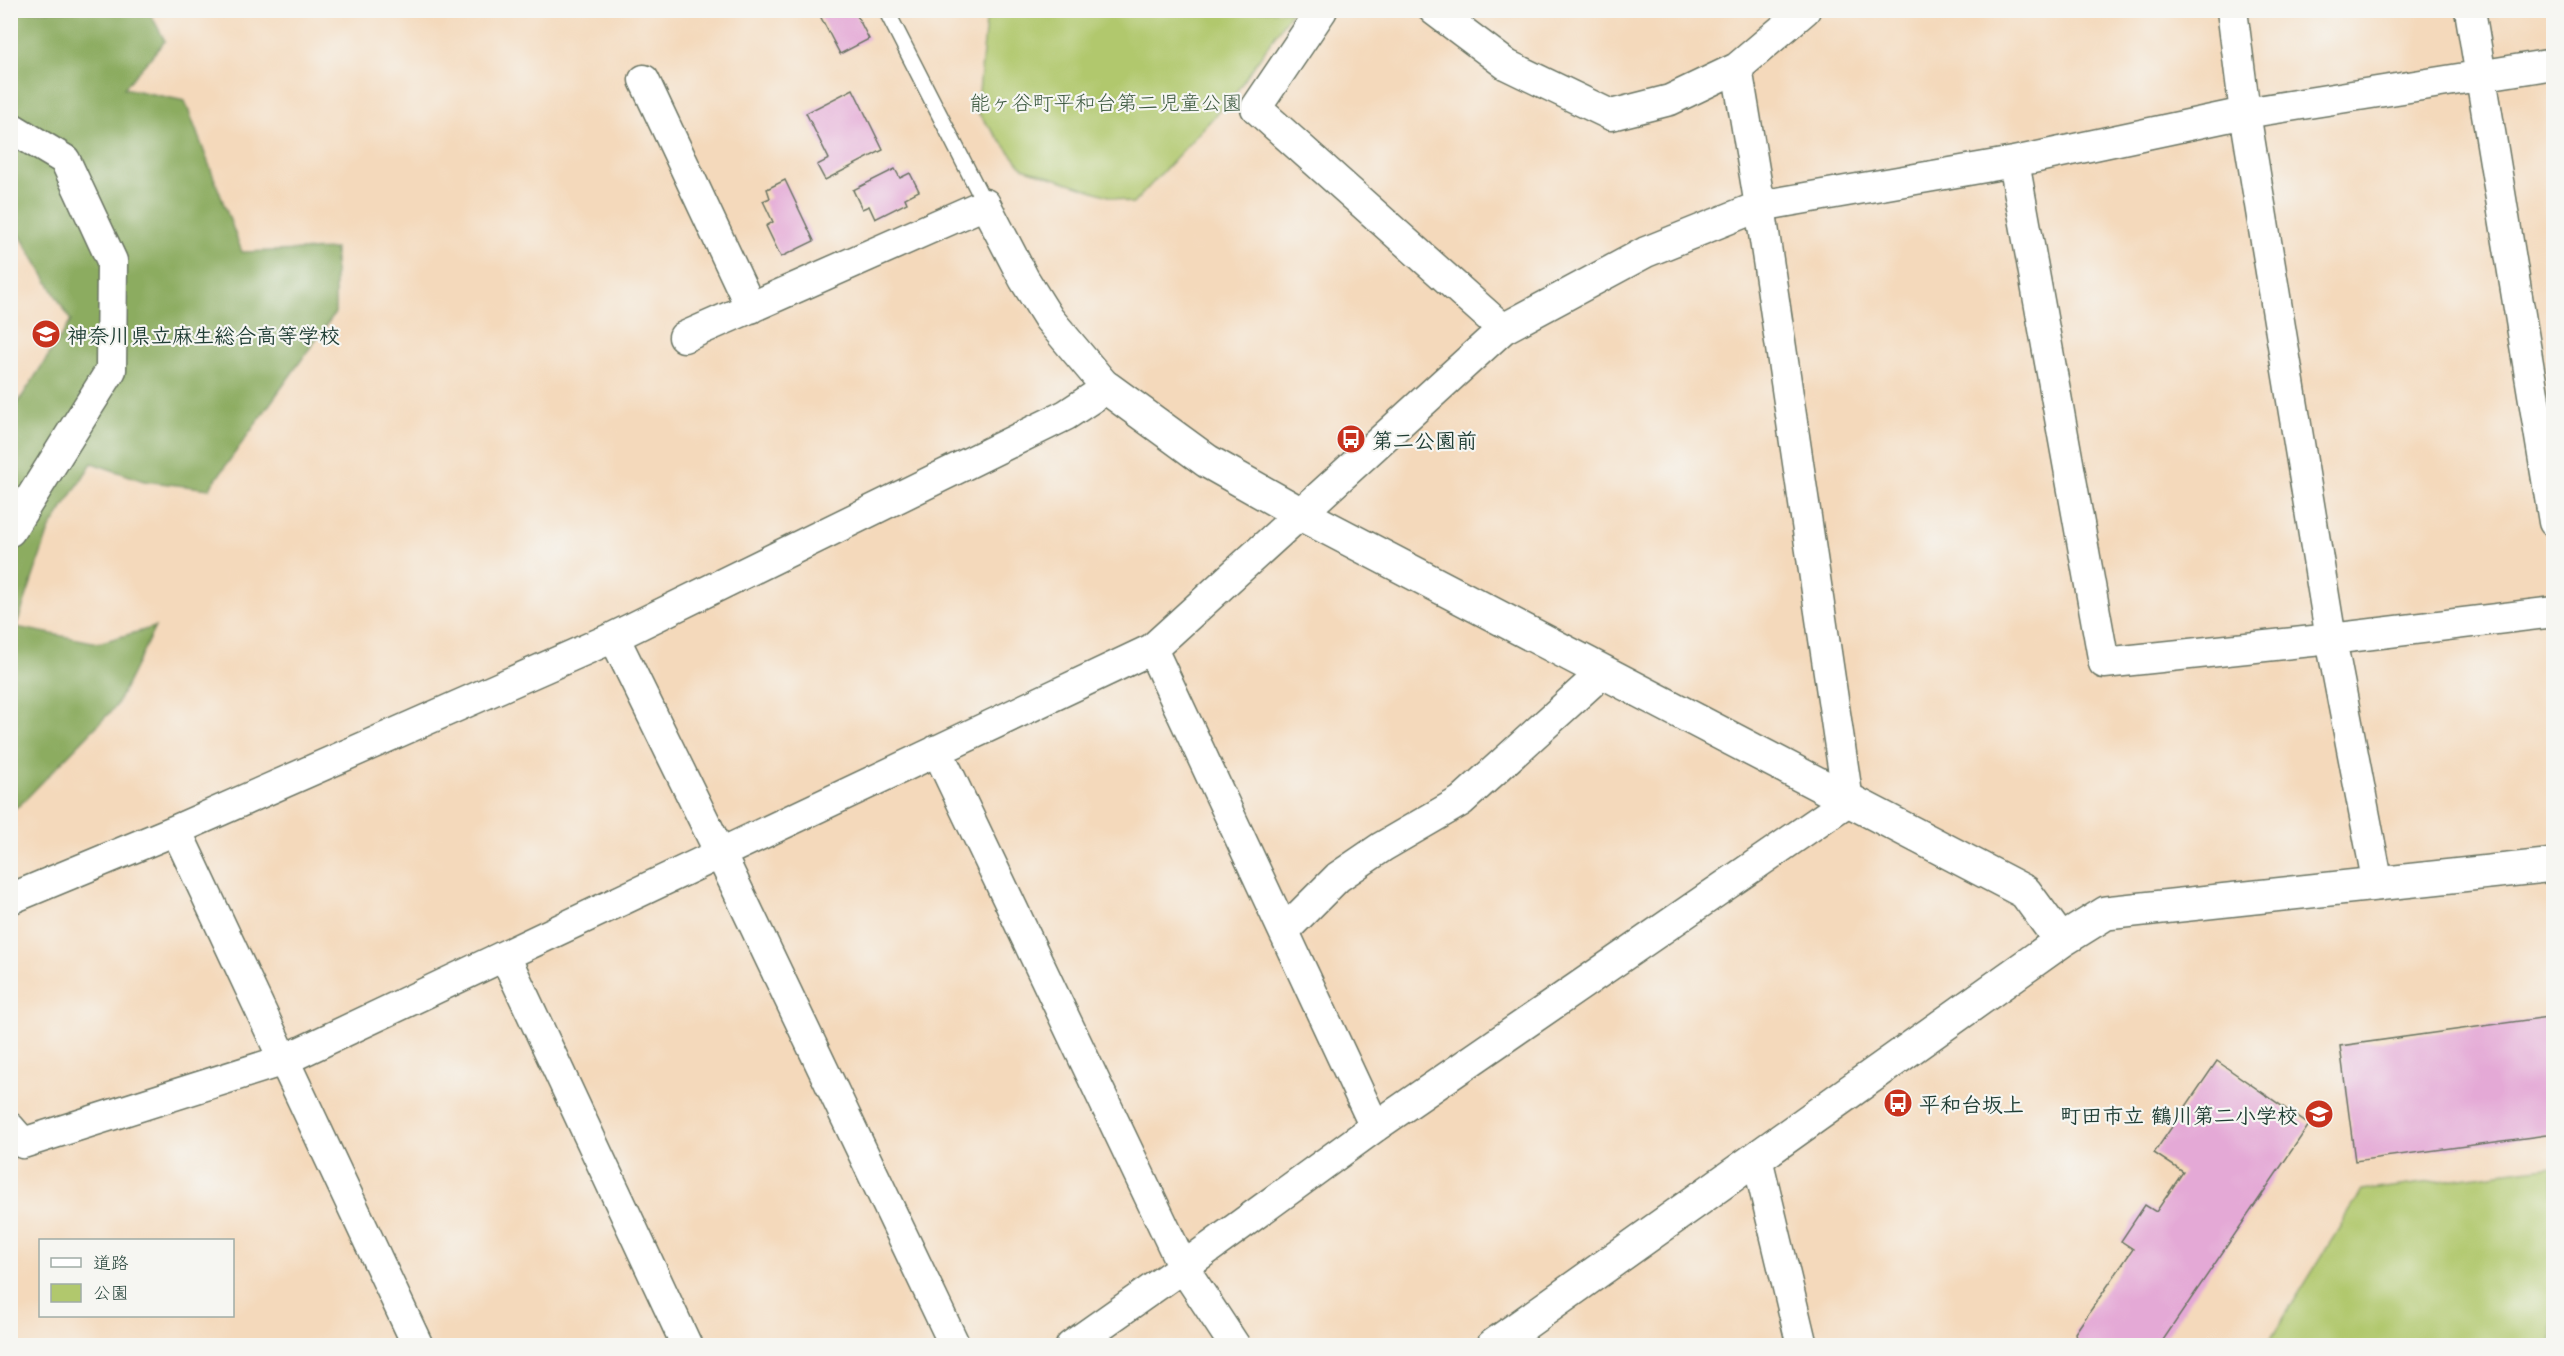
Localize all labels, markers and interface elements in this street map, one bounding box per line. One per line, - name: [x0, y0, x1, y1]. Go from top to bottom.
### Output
- park label: 能ヶ谷町平和台第二児童公園: [970, 85, 1243, 117]
- school or university icon: 神奈川県立麻生総合高等学校: [30, 318, 62, 350]
- place label: 神奈川県立麻生総合高等学校: [67, 318, 340, 350]
- bus stop icon: 第二公園前: [1335, 423, 1367, 455]
- place label: 第二公園前: [1372, 423, 1477, 455]
- bus stop icon: 平和台坂上: [1882, 1087, 1914, 1119]
- place label: 平和台坂上: [1919, 1087, 2024, 1119]
- place label: 町田市立 鶴川第二小学校: [2060, 1098, 2298, 1130]
- school or university icon: 町田市立 鶴川第二小学校: [2303, 1098, 2335, 1130]
- legend: [39, 1239, 234, 1317]
- text: 道路: [93, 1248, 129, 1275]
- text: 公園: [93, 1278, 129, 1305]

